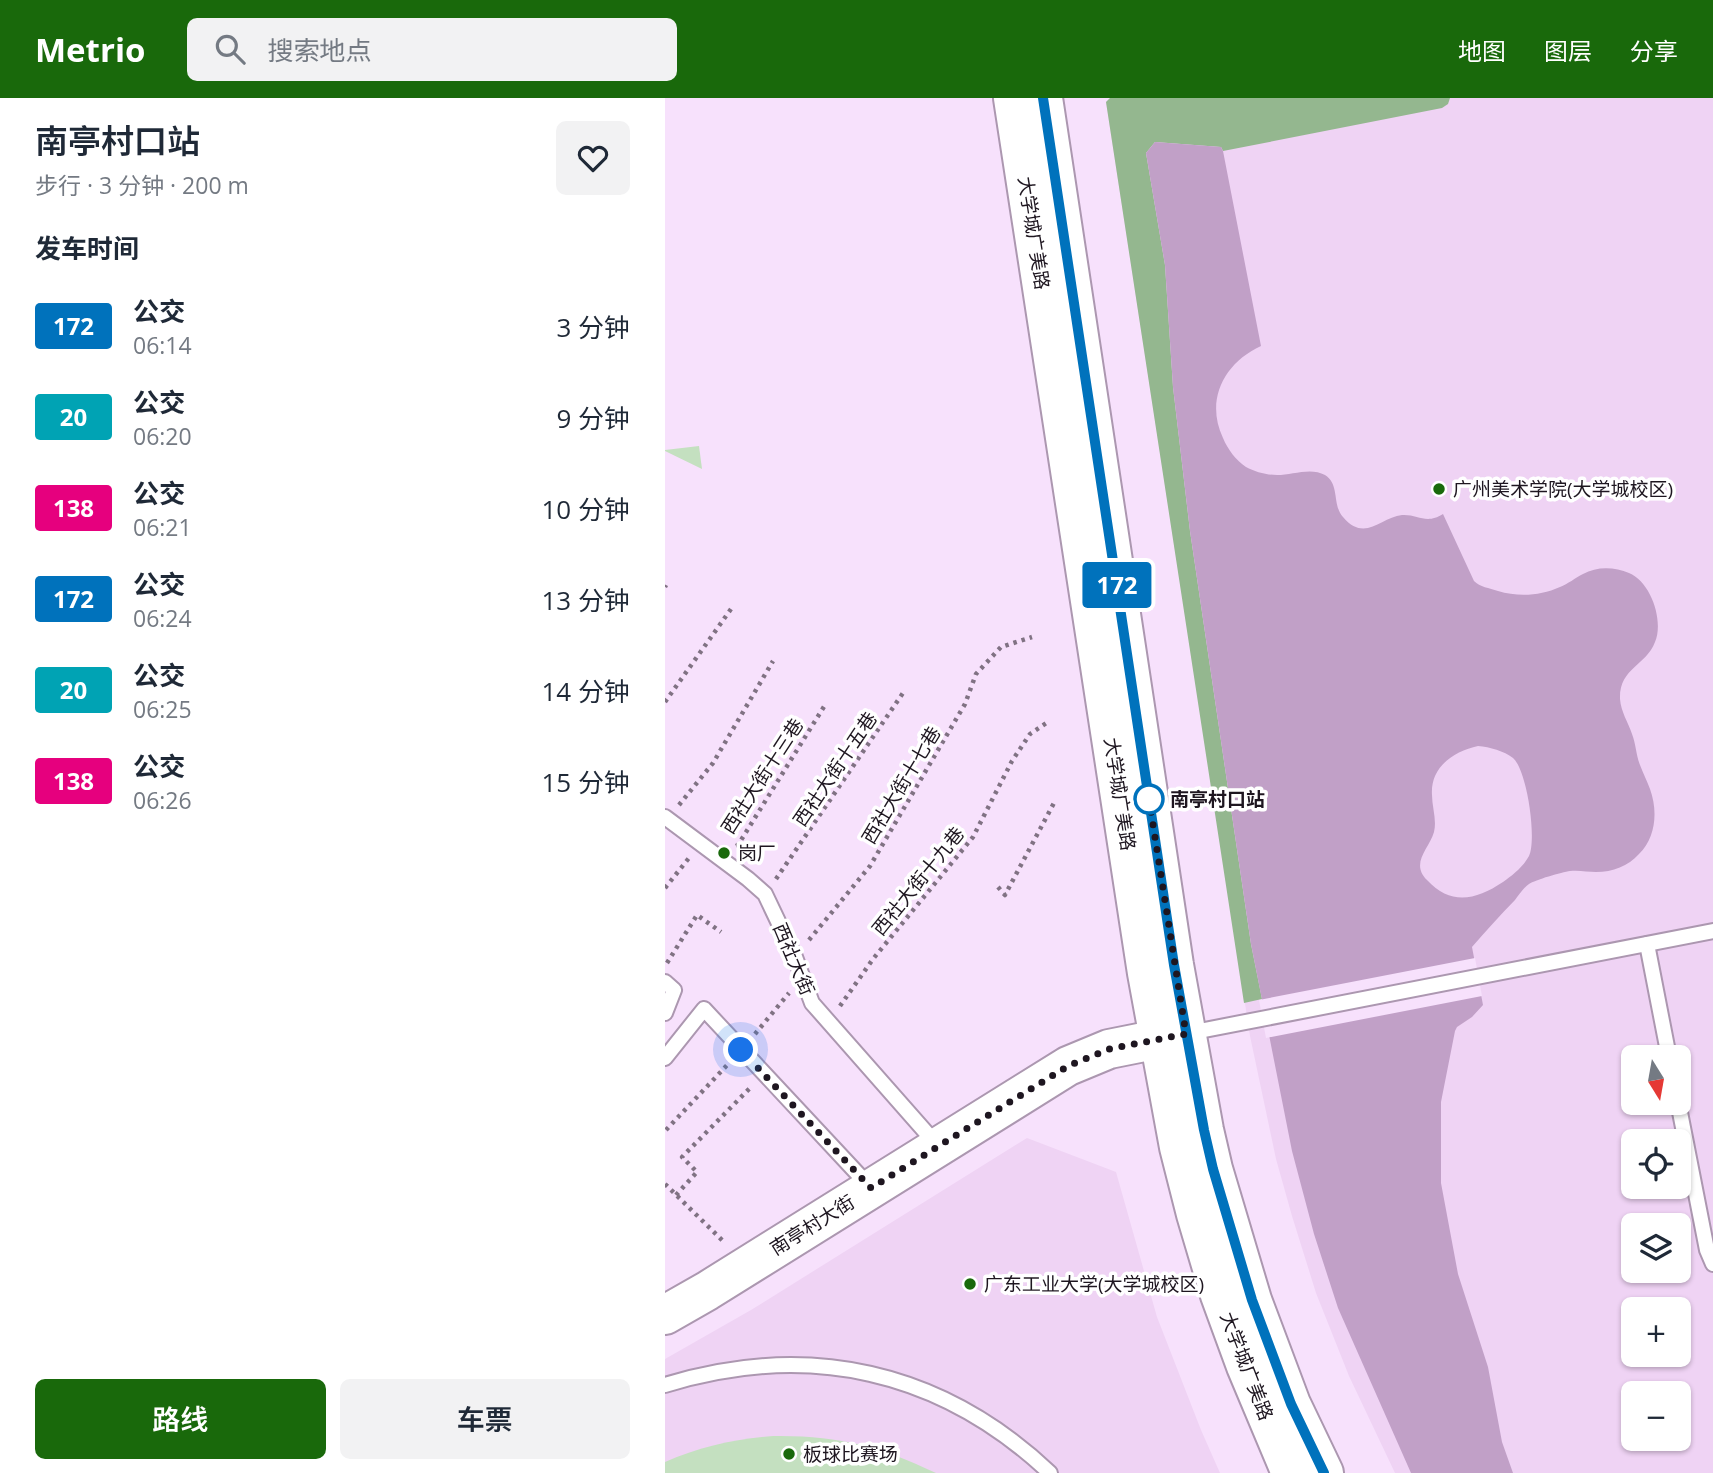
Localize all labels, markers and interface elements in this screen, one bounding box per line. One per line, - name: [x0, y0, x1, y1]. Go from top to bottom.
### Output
- search box: [187, 18, 677, 81]
- text: Metrio: [35, 27, 145, 72]
- icon: search: [211, 30, 249, 68]
- text: 搜索地点: [267, 32, 371, 68]
- text: 地图: [1458, 34, 1506, 67]
- text: 图层: [1544, 34, 1592, 67]
- text: 分享: [1630, 34, 1678, 67]
- text: 南亭村口站: [35, 118, 200, 163]
- button: heart: [556, 121, 630, 195]
- text: 步行 · 3 分钟 · 200 m: [35, 169, 249, 201]
- street label: 大学城广美路: [1012, 175, 1056, 291]
- text: 发车时间: [35, 230, 139, 266]
- text: 公交: [133, 293, 185, 329]
- text: 172: [53, 309, 94, 342]
- text: 3 分钟: [556, 309, 630, 345]
- text: 06:14: [133, 329, 192, 361]
- text: 公交: [133, 384, 185, 420]
- text: 20: [60, 400, 87, 433]
- text: 9 分钟: [556, 400, 630, 436]
- text: 06:20: [133, 420, 192, 452]
- text: 公交: [133, 475, 185, 511]
- place label: 广州美术学院(大学城校区): [1453, 476, 1673, 502]
- marker: 广州美术学院(大学城校区): [1431, 481, 1447, 497]
- text: 138: [53, 491, 94, 524]
- text: 10 分钟: [542, 491, 630, 527]
- text: 06:21: [133, 511, 192, 543]
- line badge: 172: [1077, 562, 1157, 608]
- text: 公交: [133, 566, 185, 602]
- text: 172: [1096, 568, 1138, 601]
- text: 172: [53, 582, 94, 615]
- text: 13 分钟: [542, 582, 630, 618]
- text: 06:24: [133, 602, 192, 634]
- text: 公交: [133, 657, 185, 693]
- text: 20: [60, 673, 87, 706]
- text: 14 分钟: [542, 673, 630, 709]
- text: 06:25: [133, 693, 192, 725]
- street label: 西社大街十五巷: [787, 707, 883, 831]
- street label: 西社大街十三巷: [715, 713, 809, 839]
- street label: 西社大街十七巷: [856, 721, 946, 849]
- street label: 大学城广美路: [1098, 736, 1142, 852]
- text: 公交: [133, 748, 185, 784]
- text: 138: [53, 764, 94, 797]
- text: 15 分钟: [542, 764, 630, 800]
- text: 06:26: [133, 784, 192, 816]
- marker: 南亭村口站: [1134, 784, 1164, 814]
- place label: 南亭村口站: [1170, 786, 1265, 812]
- street label: 西社大街十九巷: [866, 821, 970, 941]
- place label: 岗厂: [738, 840, 776, 866]
- marker: 岗厂: [716, 845, 732, 861]
- street label: 西社大街: [767, 919, 821, 999]
- your location: [723, 1032, 758, 1067]
- north arrow: [1621, 1045, 1691, 1115]
- map controls: [1621, 1045, 1691, 1451]
- button: locate: [1621, 1129, 1691, 1199]
- street label: 南亭村大街: [765, 1189, 859, 1261]
- button: layers: [1621, 1213, 1691, 1283]
- place label: 广东工业大学(大学城校区): [984, 1271, 1204, 1297]
- marker: 广东工业大学(大学城校区): [962, 1276, 978, 1292]
- button: +: [1621, 1297, 1691, 1367]
- street label: 大学城广美路: [1214, 1308, 1280, 1424]
- button: 路线: [35, 1379, 326, 1459]
- button: 车票: [340, 1379, 630, 1459]
- button: −: [1621, 1381, 1691, 1451]
- place label: 板球比赛场: [803, 1441, 898, 1467]
- marker: 板球比赛场: [781, 1446, 797, 1462]

